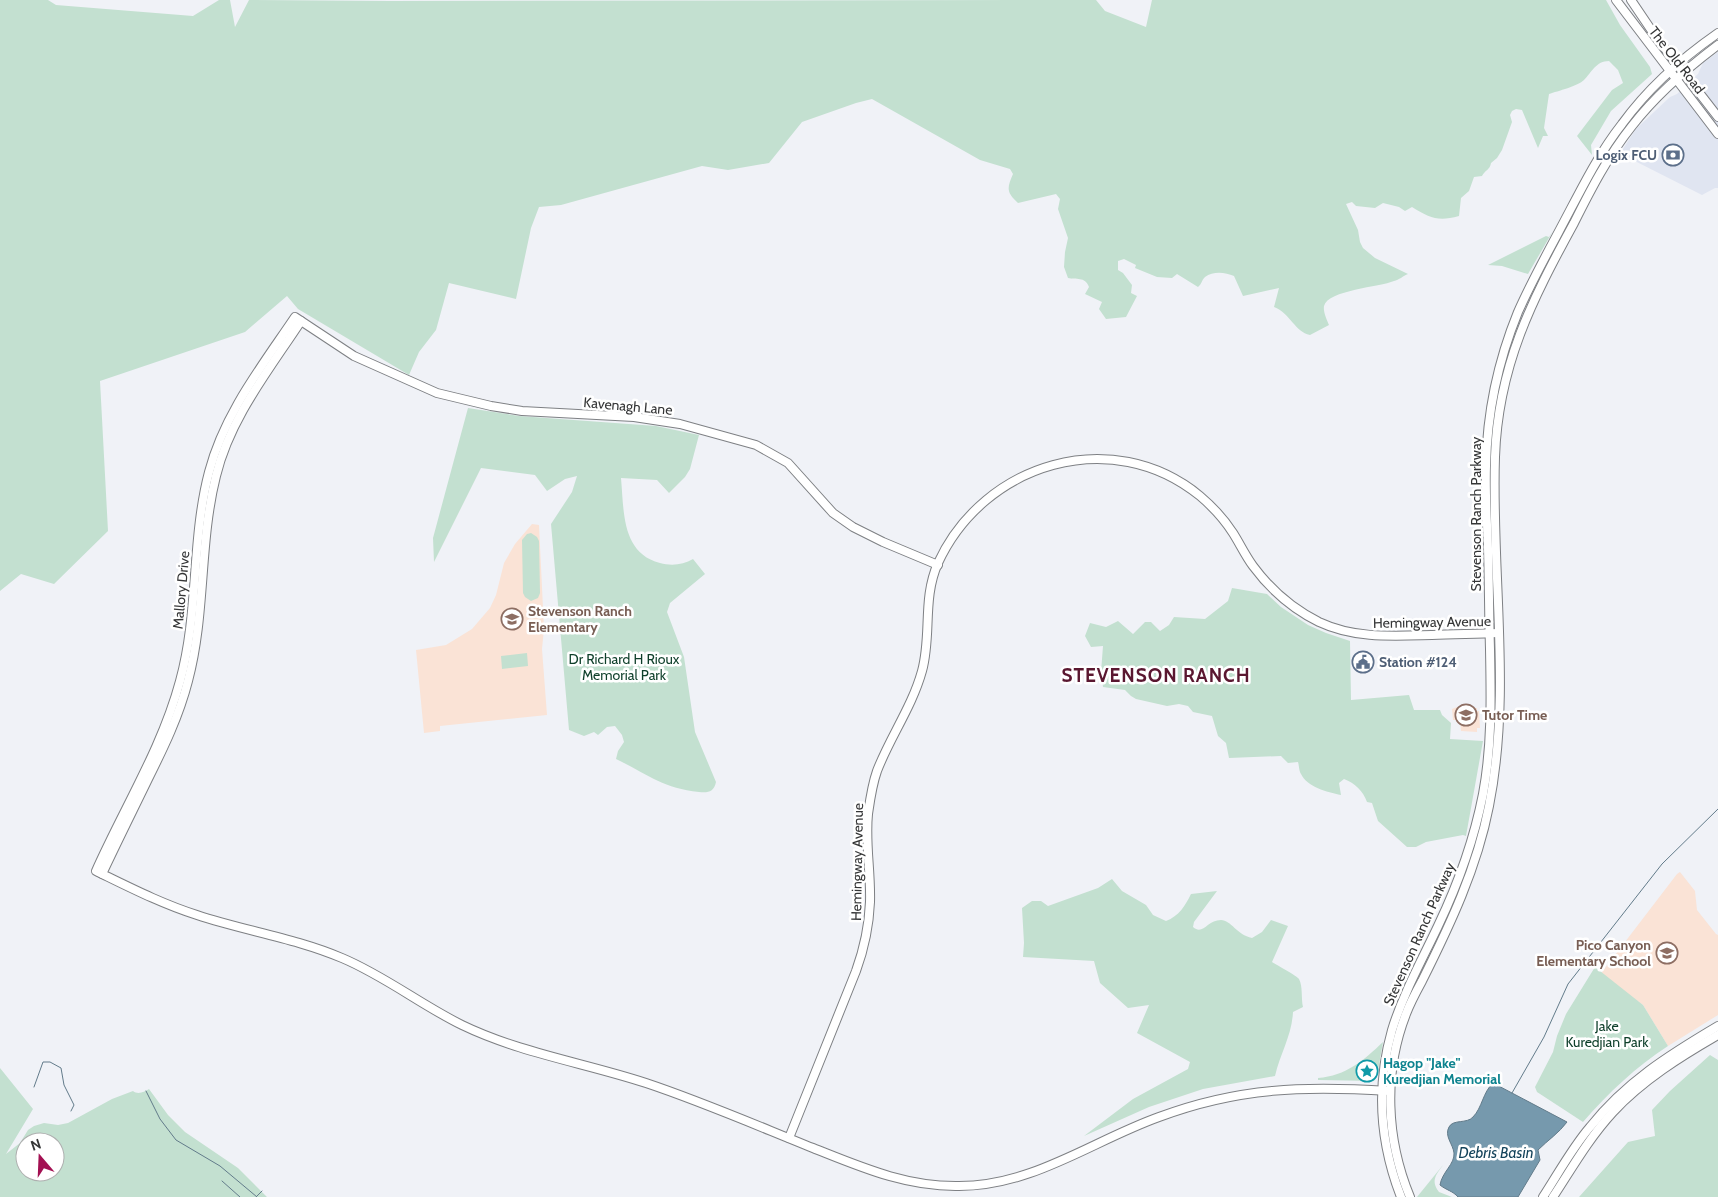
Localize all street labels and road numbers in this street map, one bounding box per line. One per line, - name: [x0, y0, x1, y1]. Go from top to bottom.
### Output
- street label: The Old Road: [1645, 23, 1709, 97]
- street label: Kavenagh Lane: [583, 393, 673, 419]
- street label: Stevenson Ranch Parkway: [1467, 437, 1485, 591]
- street label: Mallory Drive: [169, 550, 193, 630]
- street label: Hemingway Avenue: [1373, 612, 1491, 632]
- street label: Hemingway Avenue: [847, 803, 867, 921]
- street label: Stevenson Ranch Parkway: [1379, 860, 1459, 1008]

